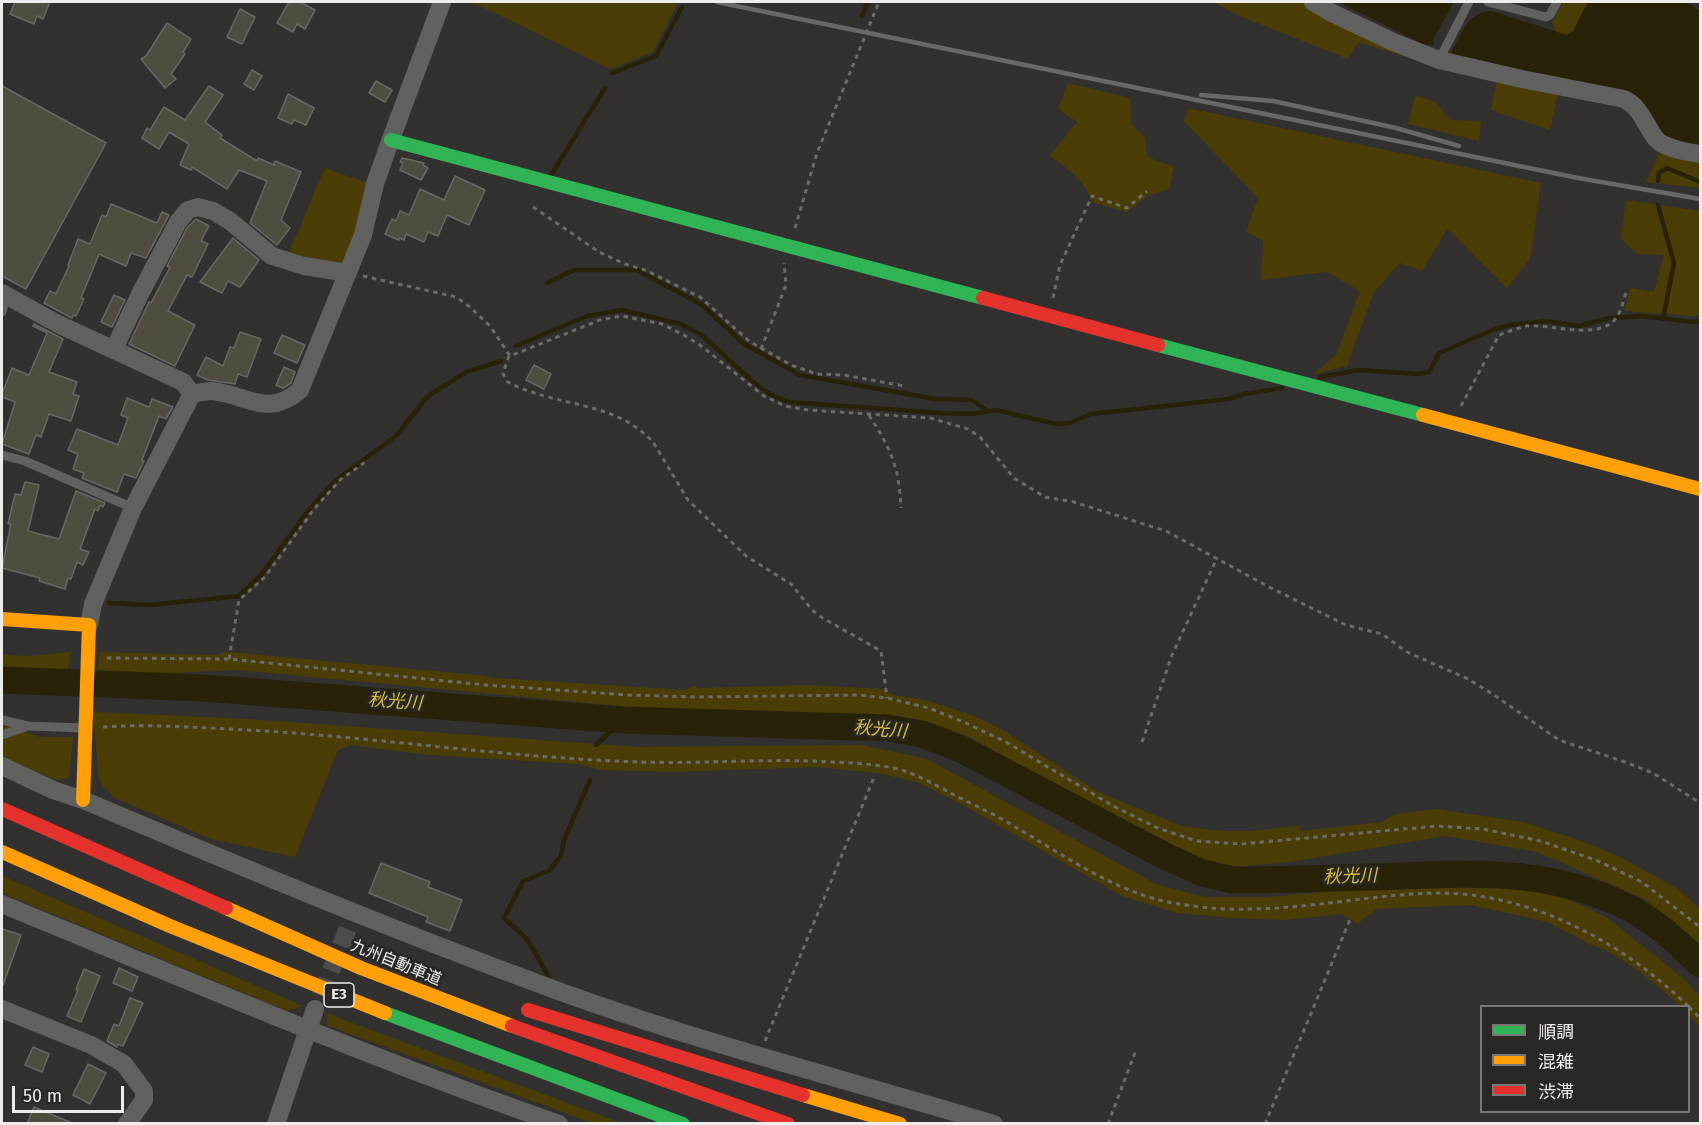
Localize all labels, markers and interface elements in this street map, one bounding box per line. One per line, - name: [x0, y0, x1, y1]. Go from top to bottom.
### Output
- water label: 秋光川: [367, 689, 423, 715]
- water label: 秋光川: [852, 717, 908, 743]
- water label: 秋光川: [1323, 865, 1377, 889]
- street label: 九州自動車道: [348, 936, 444, 990]
- road number: E3: [324, 983, 354, 1007]
- legend: [1480, 1005, 1690, 1113]
- text: 順調: [1538, 1021, 1574, 1043]
- text: 混雑: [1538, 1051, 1574, 1073]
- scale bar: [15, 1074, 128, 1112]
- text: 渋滞: [1538, 1081, 1574, 1103]
- text: 50 m: [23, 1085, 62, 1107]

